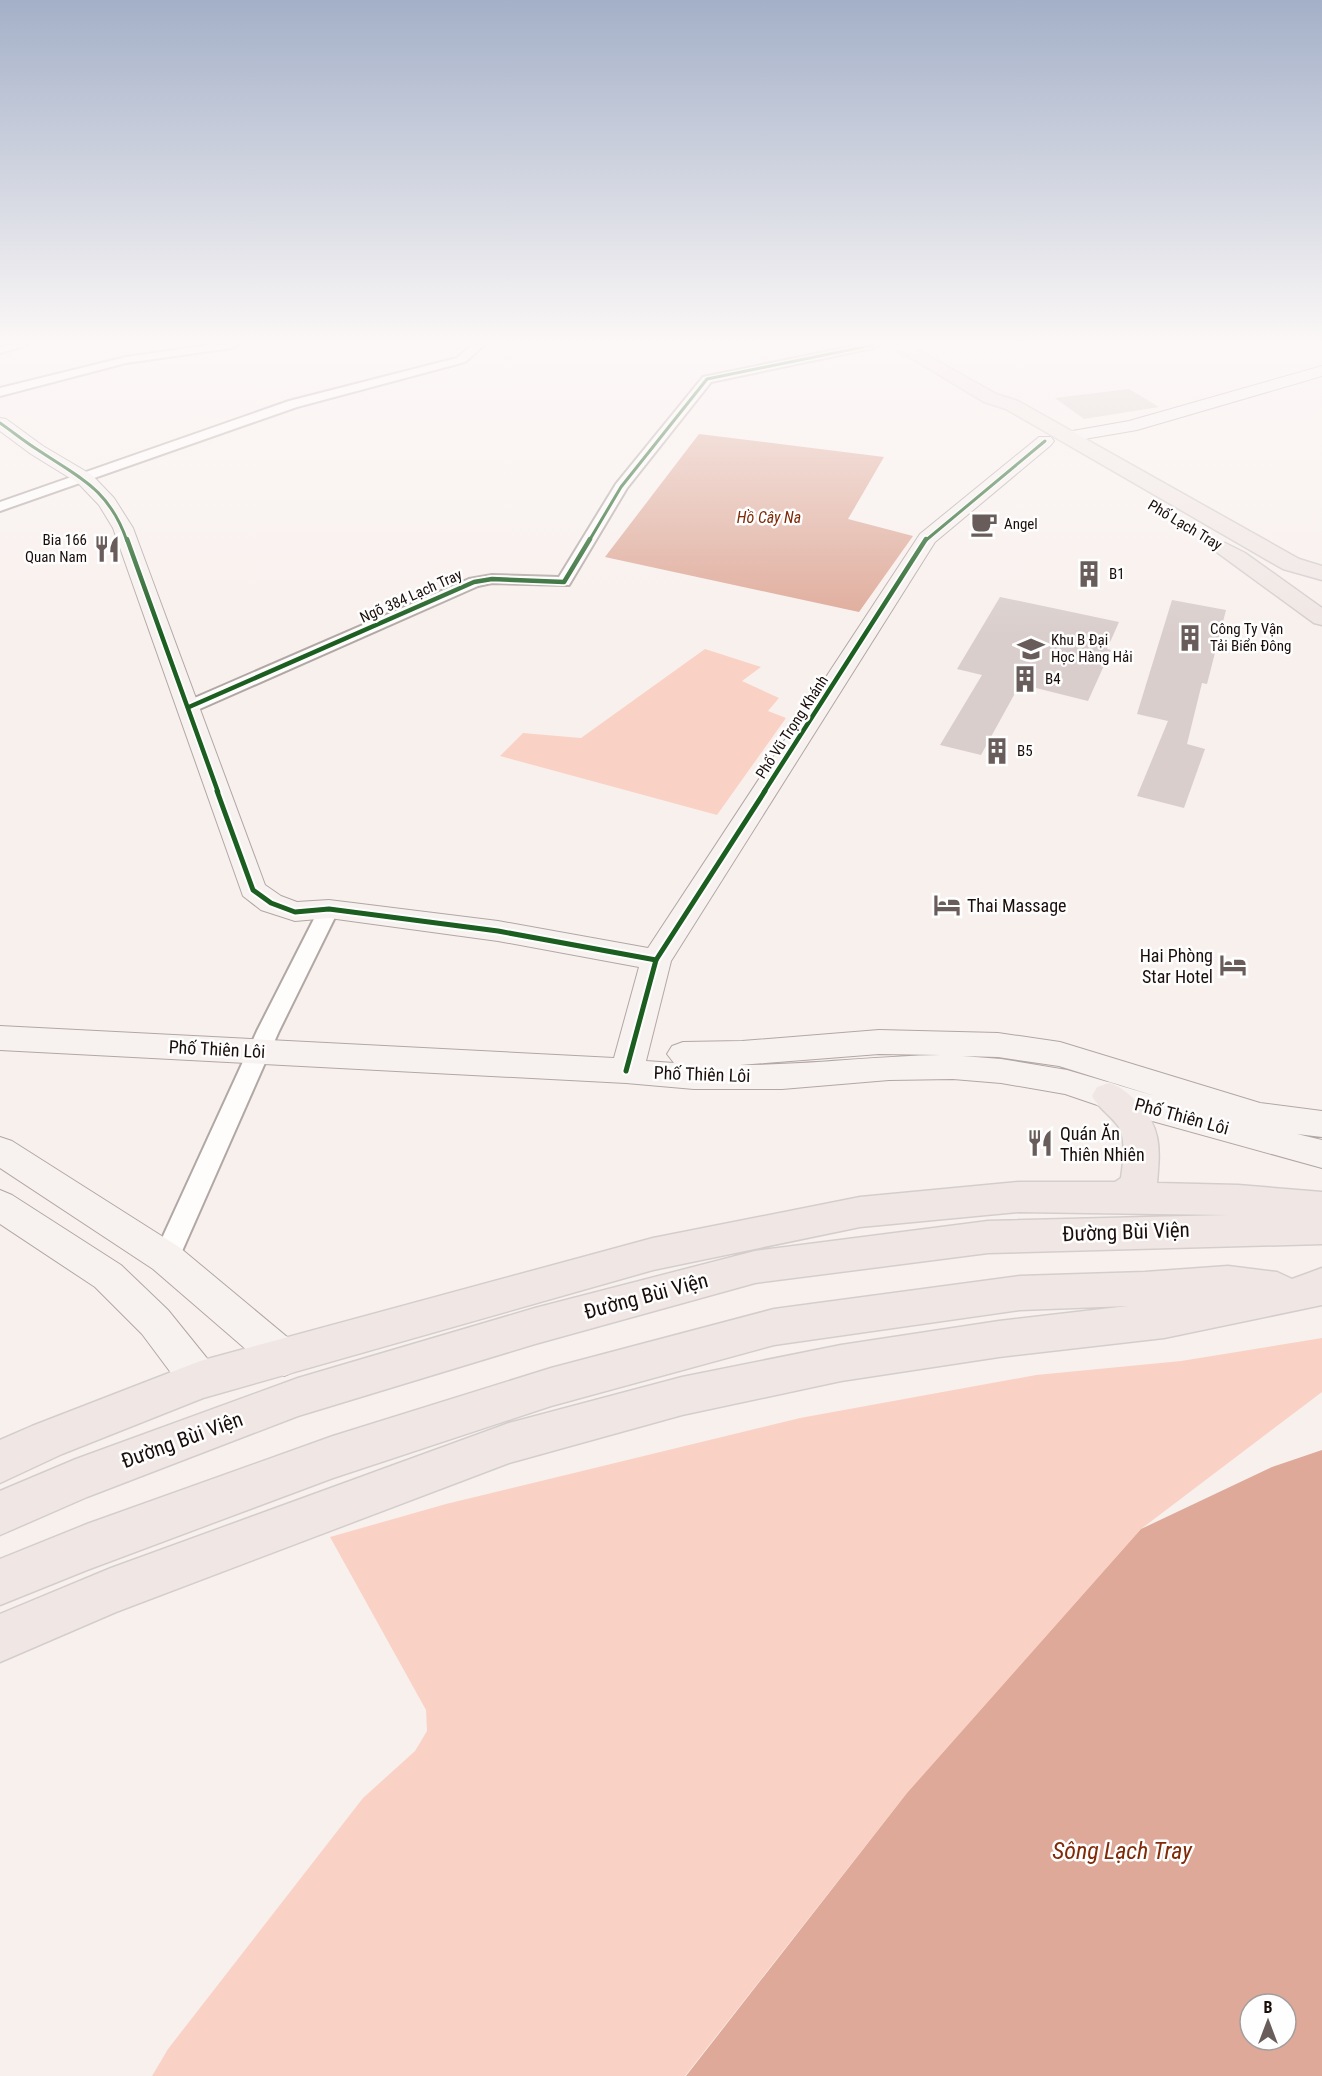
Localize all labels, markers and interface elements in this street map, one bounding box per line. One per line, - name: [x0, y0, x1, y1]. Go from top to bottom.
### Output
- street label: Phố Lạch Tray: [1145, 496, 1225, 554]
- water label: Hồ Cây Na: [737, 508, 801, 527]
- cafe icon: Angel: [969, 509, 999, 539]
- place label: Angel: [1004, 515, 1038, 533]
- place label: Bia 166 Quan Nam: [25, 531, 87, 566]
- restaurant icon: Bia 166 Quan Nam: [92, 534, 122, 564]
- building icon: B1: [1074, 559, 1104, 589]
- street label: Ngõ 384 Lạch Tray: [357, 565, 465, 627]
- place label: B1: [1109, 565, 1125, 583]
- place label: Công Ty Vận Tải Biển Đông: [1210, 620, 1291, 655]
- building icon: Công Ty Vận Tải Biển Đông: [1175, 623, 1205, 653]
- place label: Khu B Đại Học Hàng Hải: [1051, 631, 1133, 666]
- school or university icon: Khu B Đại Học Hàng Hải: [1016, 634, 1046, 664]
- building icon: B4: [1010, 664, 1040, 694]
- place label: B4: [1045, 670, 1061, 688]
- street label: Phố Vũ Trọng Khánh: [752, 672, 832, 782]
- building icon: B5: [982, 736, 1012, 766]
- place label: B5: [1017, 742, 1033, 760]
- hotel icon: Thai Massage: [932, 890, 962, 920]
- place label: Thai Massage: [967, 895, 1067, 916]
- place label: Hai Phòng Star Hotel: [1140, 945, 1213, 987]
- hotel icon: Hai Phòng Star Hotel: [1218, 950, 1248, 980]
- street label: Phố Thiên Lôi: [168, 1036, 266, 1062]
- street label: Phố Thiên Lôi: [653, 1062, 751, 1086]
- street label: Phố Thiên Lôi: [1133, 1093, 1231, 1139]
- place label: Quán Ăn Thiên Nhiên: [1060, 1123, 1145, 1165]
- restaurant icon: Quán Ăn Thiên Nhiên: [1025, 1128, 1055, 1158]
- street label: Đường Bùi Viện: [1062, 1218, 1190, 1246]
- street label: Đường Bùi Viện: [581, 1268, 711, 1324]
- street label: Đường Bùi Viện: [118, 1407, 246, 1473]
- water label: Sông Lạch Tray: [1052, 1837, 1193, 1865]
- north arrow: [1238, 1992, 1298, 2052]
- text: B: [1264, 1998, 1273, 2017]

